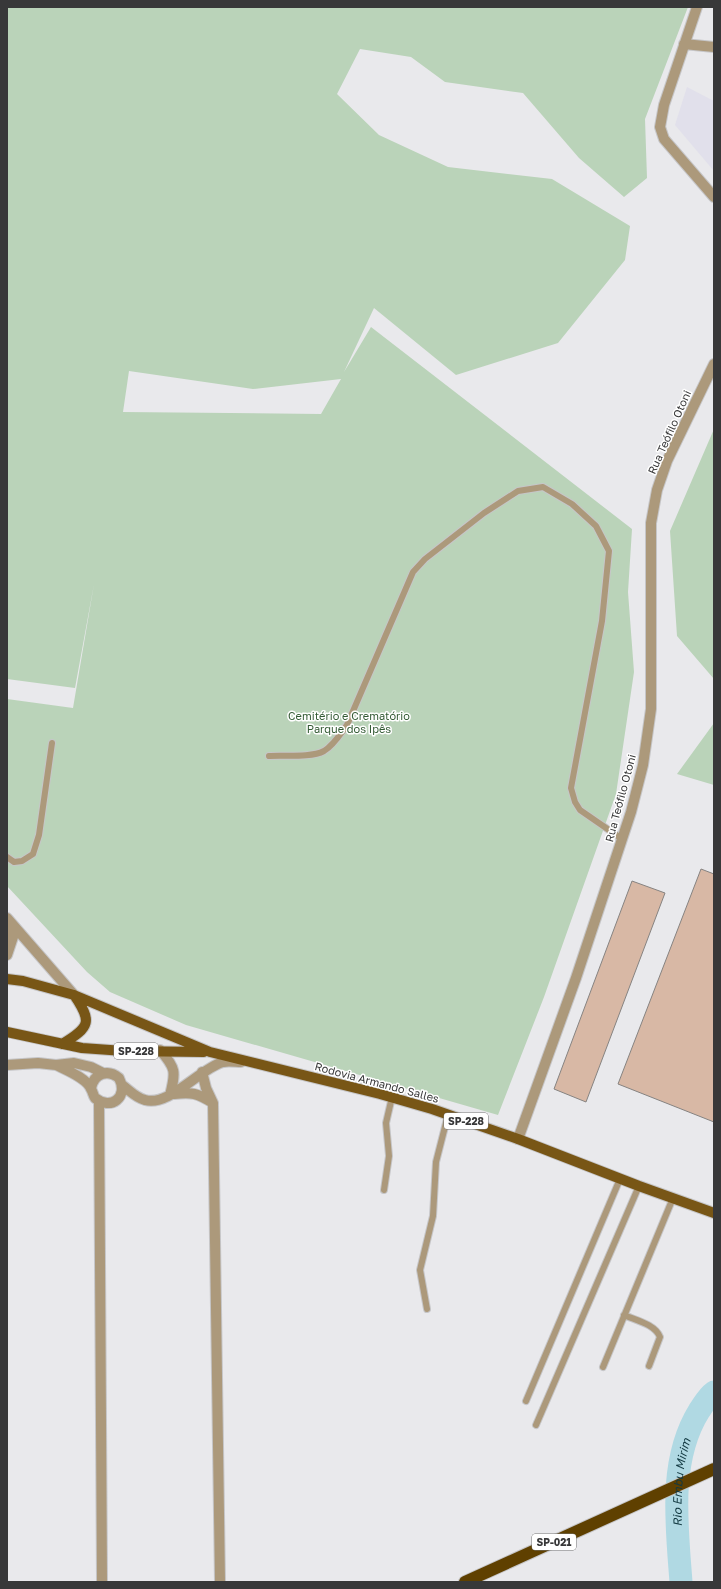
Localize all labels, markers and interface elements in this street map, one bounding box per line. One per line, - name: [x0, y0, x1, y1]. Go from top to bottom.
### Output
- street label: Rua Teófilo Otoni: [645, 388, 693, 476]
- park label: Cemitério e Crematório Parque dos Ipês: [288, 709, 410, 735]
- street label: Rua Teófilo Otoni: [602, 753, 638, 843]
- road number: SP-228: [114, 1043, 158, 1059]
- street label: Rodovia Armando Salles: [313, 1059, 441, 1105]
- road number: SP-228: [444, 1113, 488, 1129]
- water label: Rio Embu Mirim: [669, 1435, 694, 1527]
- road number: SP-021: [532, 1534, 576, 1550]

